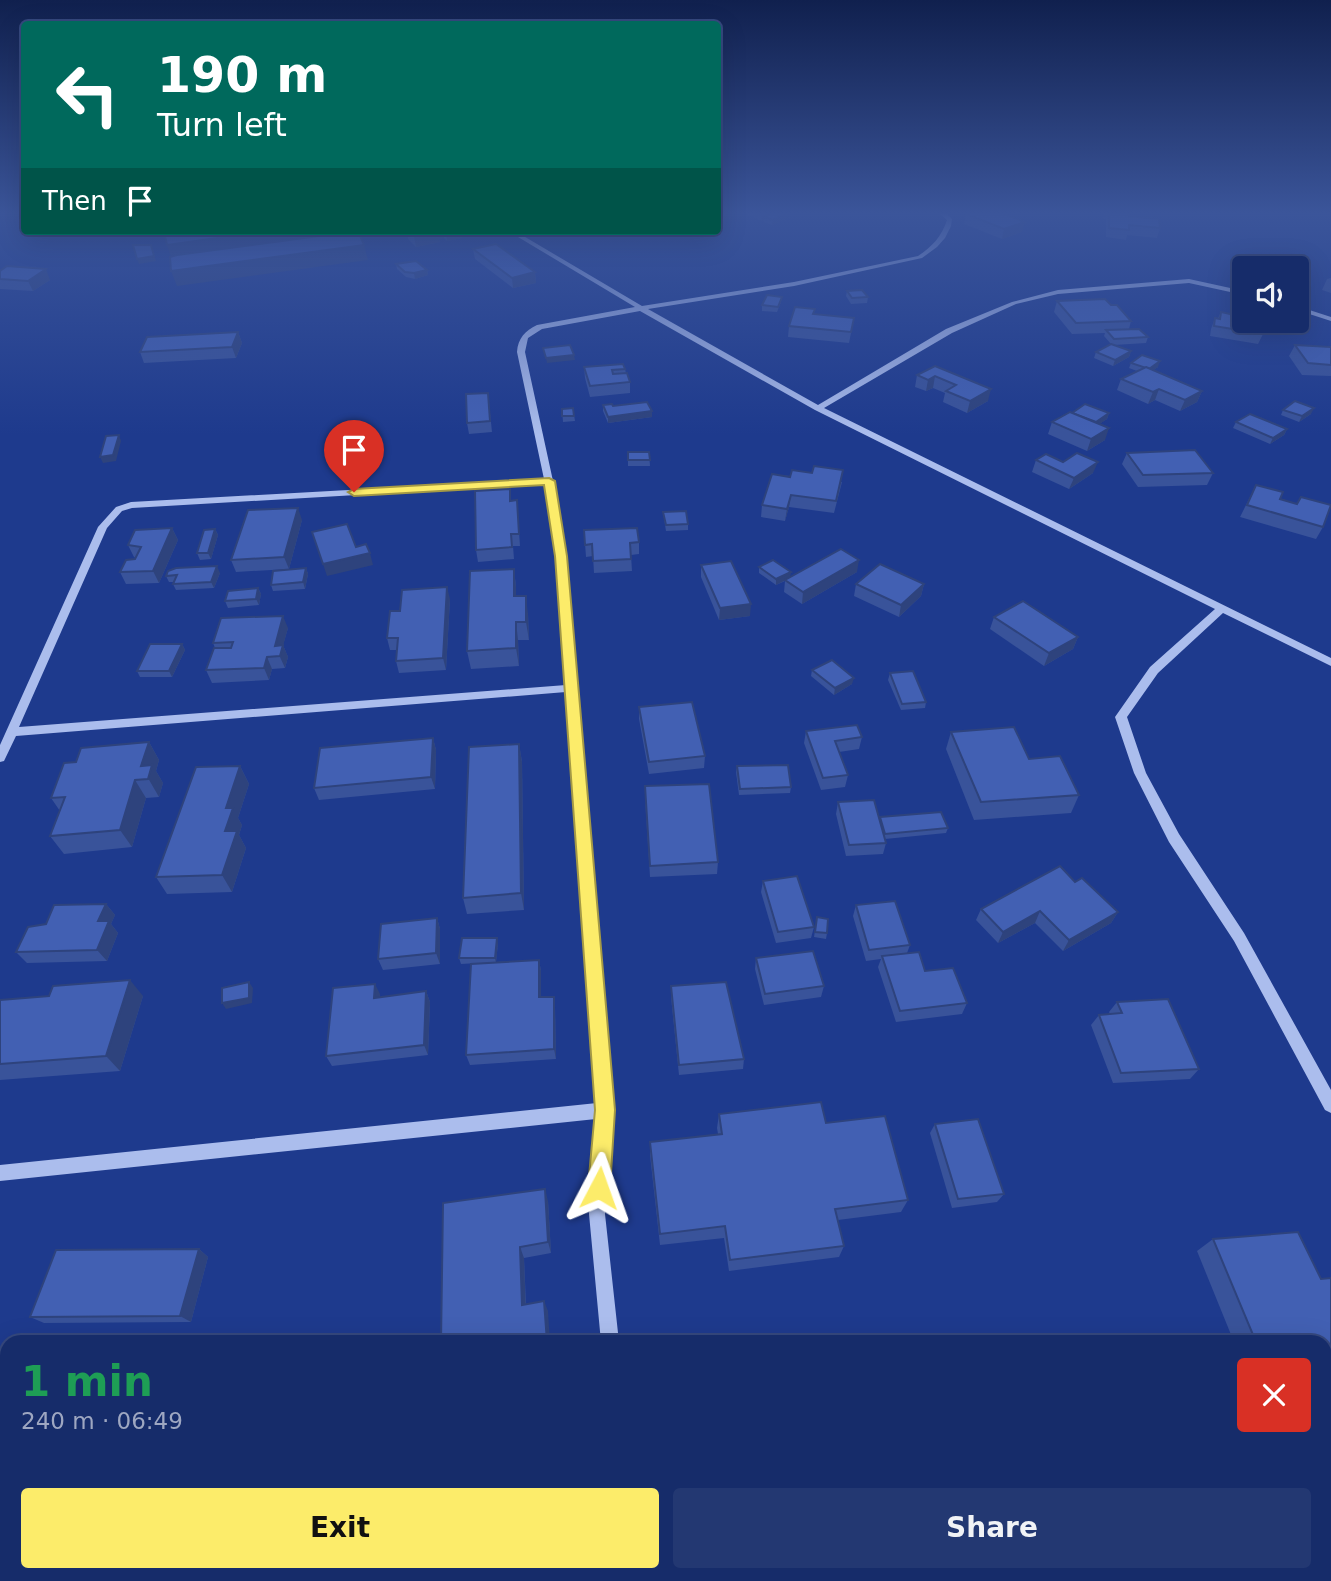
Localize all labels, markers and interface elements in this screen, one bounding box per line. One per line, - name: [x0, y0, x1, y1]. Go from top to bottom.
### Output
- text: 190 m: [157, 47, 327, 104]
- icon: left: [42, 49, 133, 140]
- text: Turn left: [157, 106, 287, 144]
- icon: arrive: [121, 182, 159, 220]
- text: Then: [42, 186, 107, 216]
- map controls: [1232, 256, 1309, 333]
- button: sound: [1232, 256, 1309, 333]
- pin: [324, 420, 384, 492]
- icon: arrive: [335, 431, 373, 469]
- position arrow: [562, 1151, 636, 1225]
- text: 1 min: [21, 1357, 153, 1406]
- button: close: [1237, 1358, 1311, 1432]
- text: 240 m · 06:49: [21, 1408, 183, 1434]
- button: Exit: [21, 1488, 659, 1568]
- button: Share: [673, 1488, 1311, 1568]

